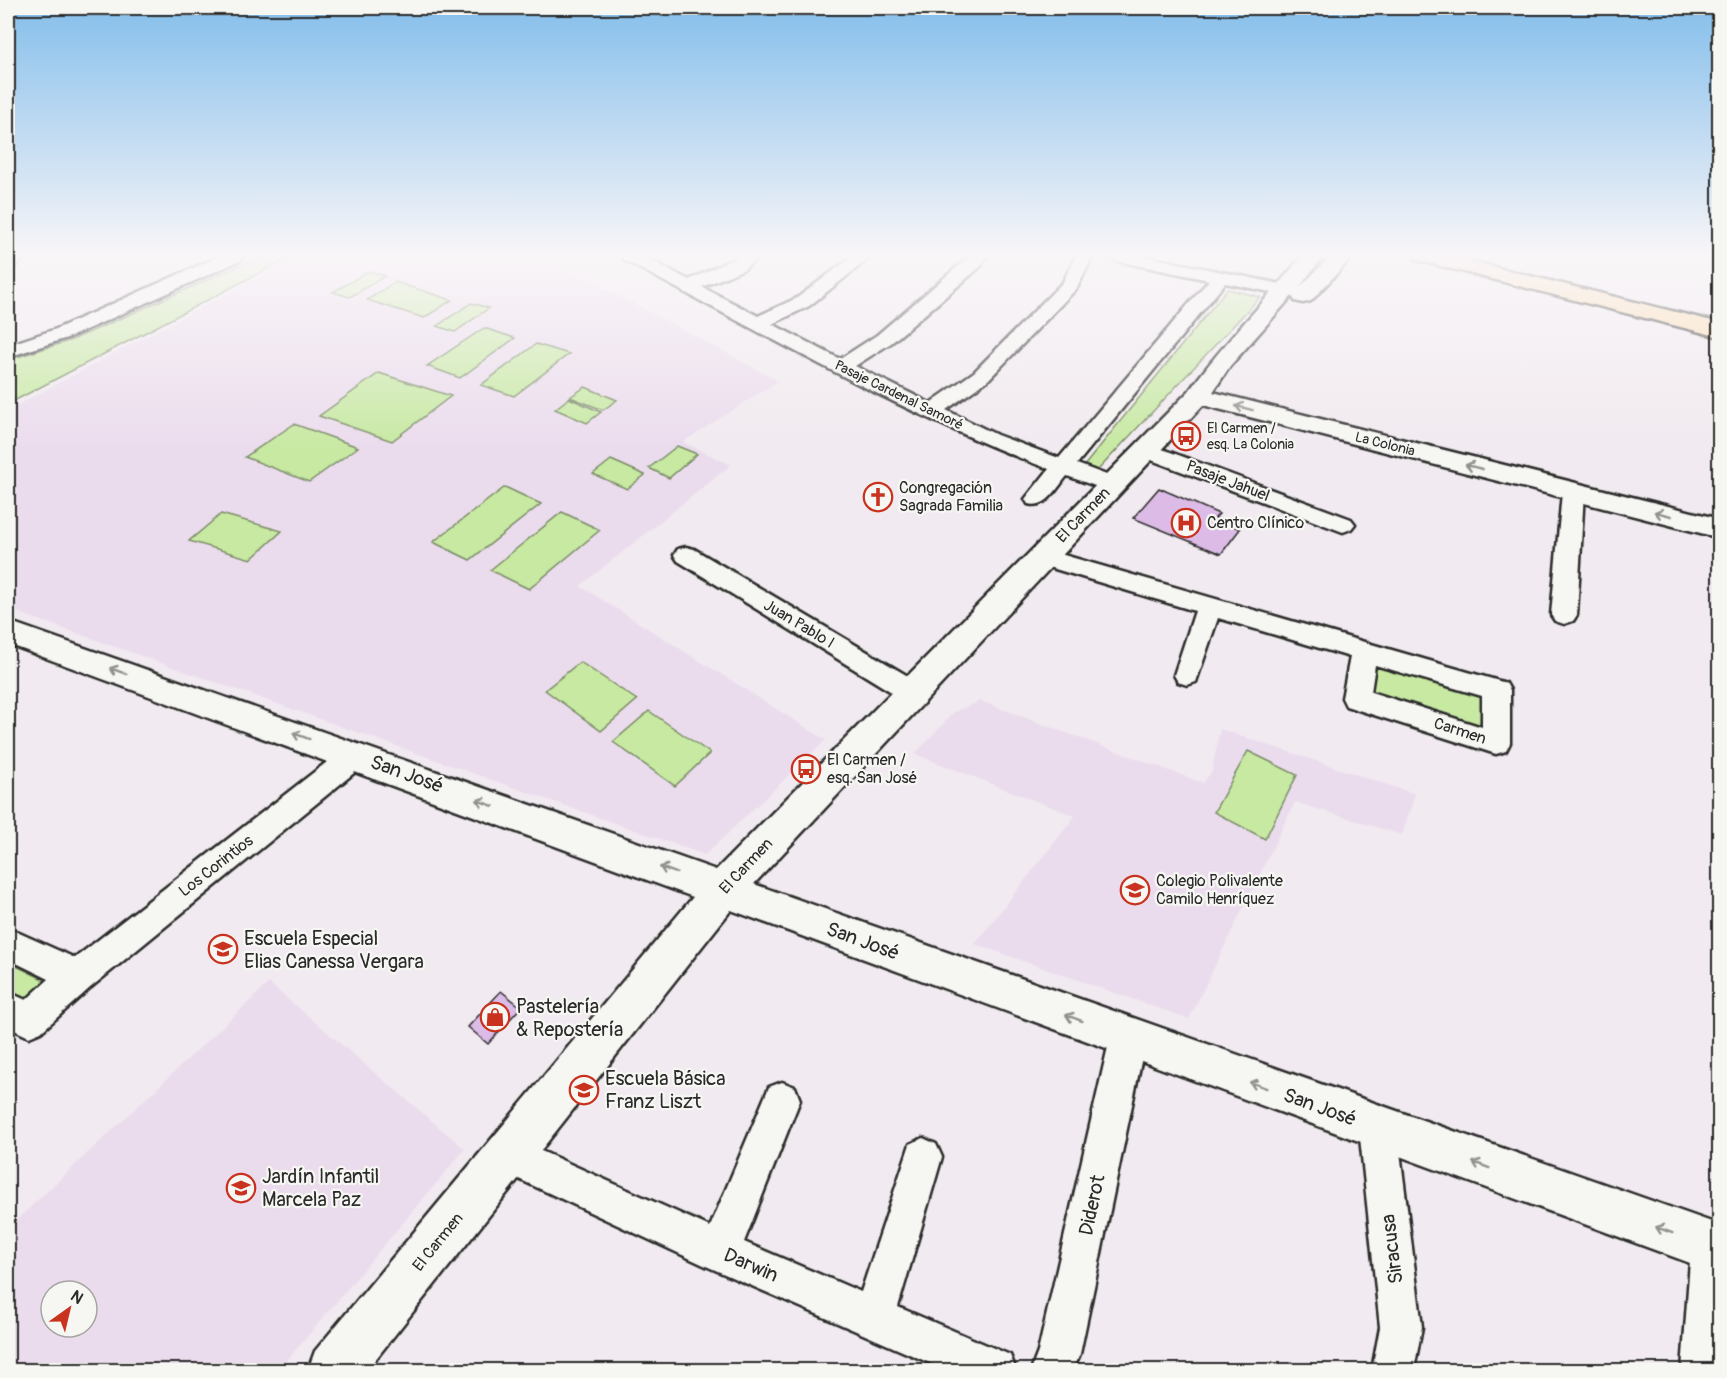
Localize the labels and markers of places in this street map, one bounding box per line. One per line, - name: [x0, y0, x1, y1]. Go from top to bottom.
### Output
- bus stop icon: El Carmen / esq. La Colonia: [1170, 420, 1202, 452]
- place label: El Carmen / esq. La Colonia: [1207, 420, 1294, 453]
- place label: Congregación Sagrada Familia: [899, 478, 1003, 516]
- church icon: Congregación Sagrada Familia: [862, 481, 894, 513]
- hospital icon: Centro Clínico: [1170, 507, 1202, 539]
- place label: Centro Clínico: [1207, 513, 1304, 533]
- place label: El Carmen / esq. San José: [827, 750, 917, 788]
- bus stop icon: El Carmen / esq. San José: [790, 753, 822, 785]
- place label: Colegio Polivalente Camilo Henríquez: [1156, 871, 1283, 909]
- school or university icon: Colegio Polivalente Camilo Henríquez: [1119, 874, 1151, 906]
- place label: Escuela Especial Elias Canessa Vergara: [244, 926, 424, 974]
- school or university icon: Escuela Especial Elias Canessa Vergara: [207, 933, 239, 965]
- place label: Pastelería & Repostería: [516, 994, 623, 1042]
- shop icon: Pastelería & Repostería: [479, 1001, 511, 1033]
- place label: Escuela Básica Franz Liszt: [605, 1066, 725, 1114]
- school or university icon: Escuela Básica Franz Liszt: [568, 1074, 600, 1106]
- place label: Jardín Infantil Marcela Paz: [262, 1164, 379, 1212]
- school or university icon: Jardín Infantil Marcela Paz: [225, 1172, 257, 1204]

